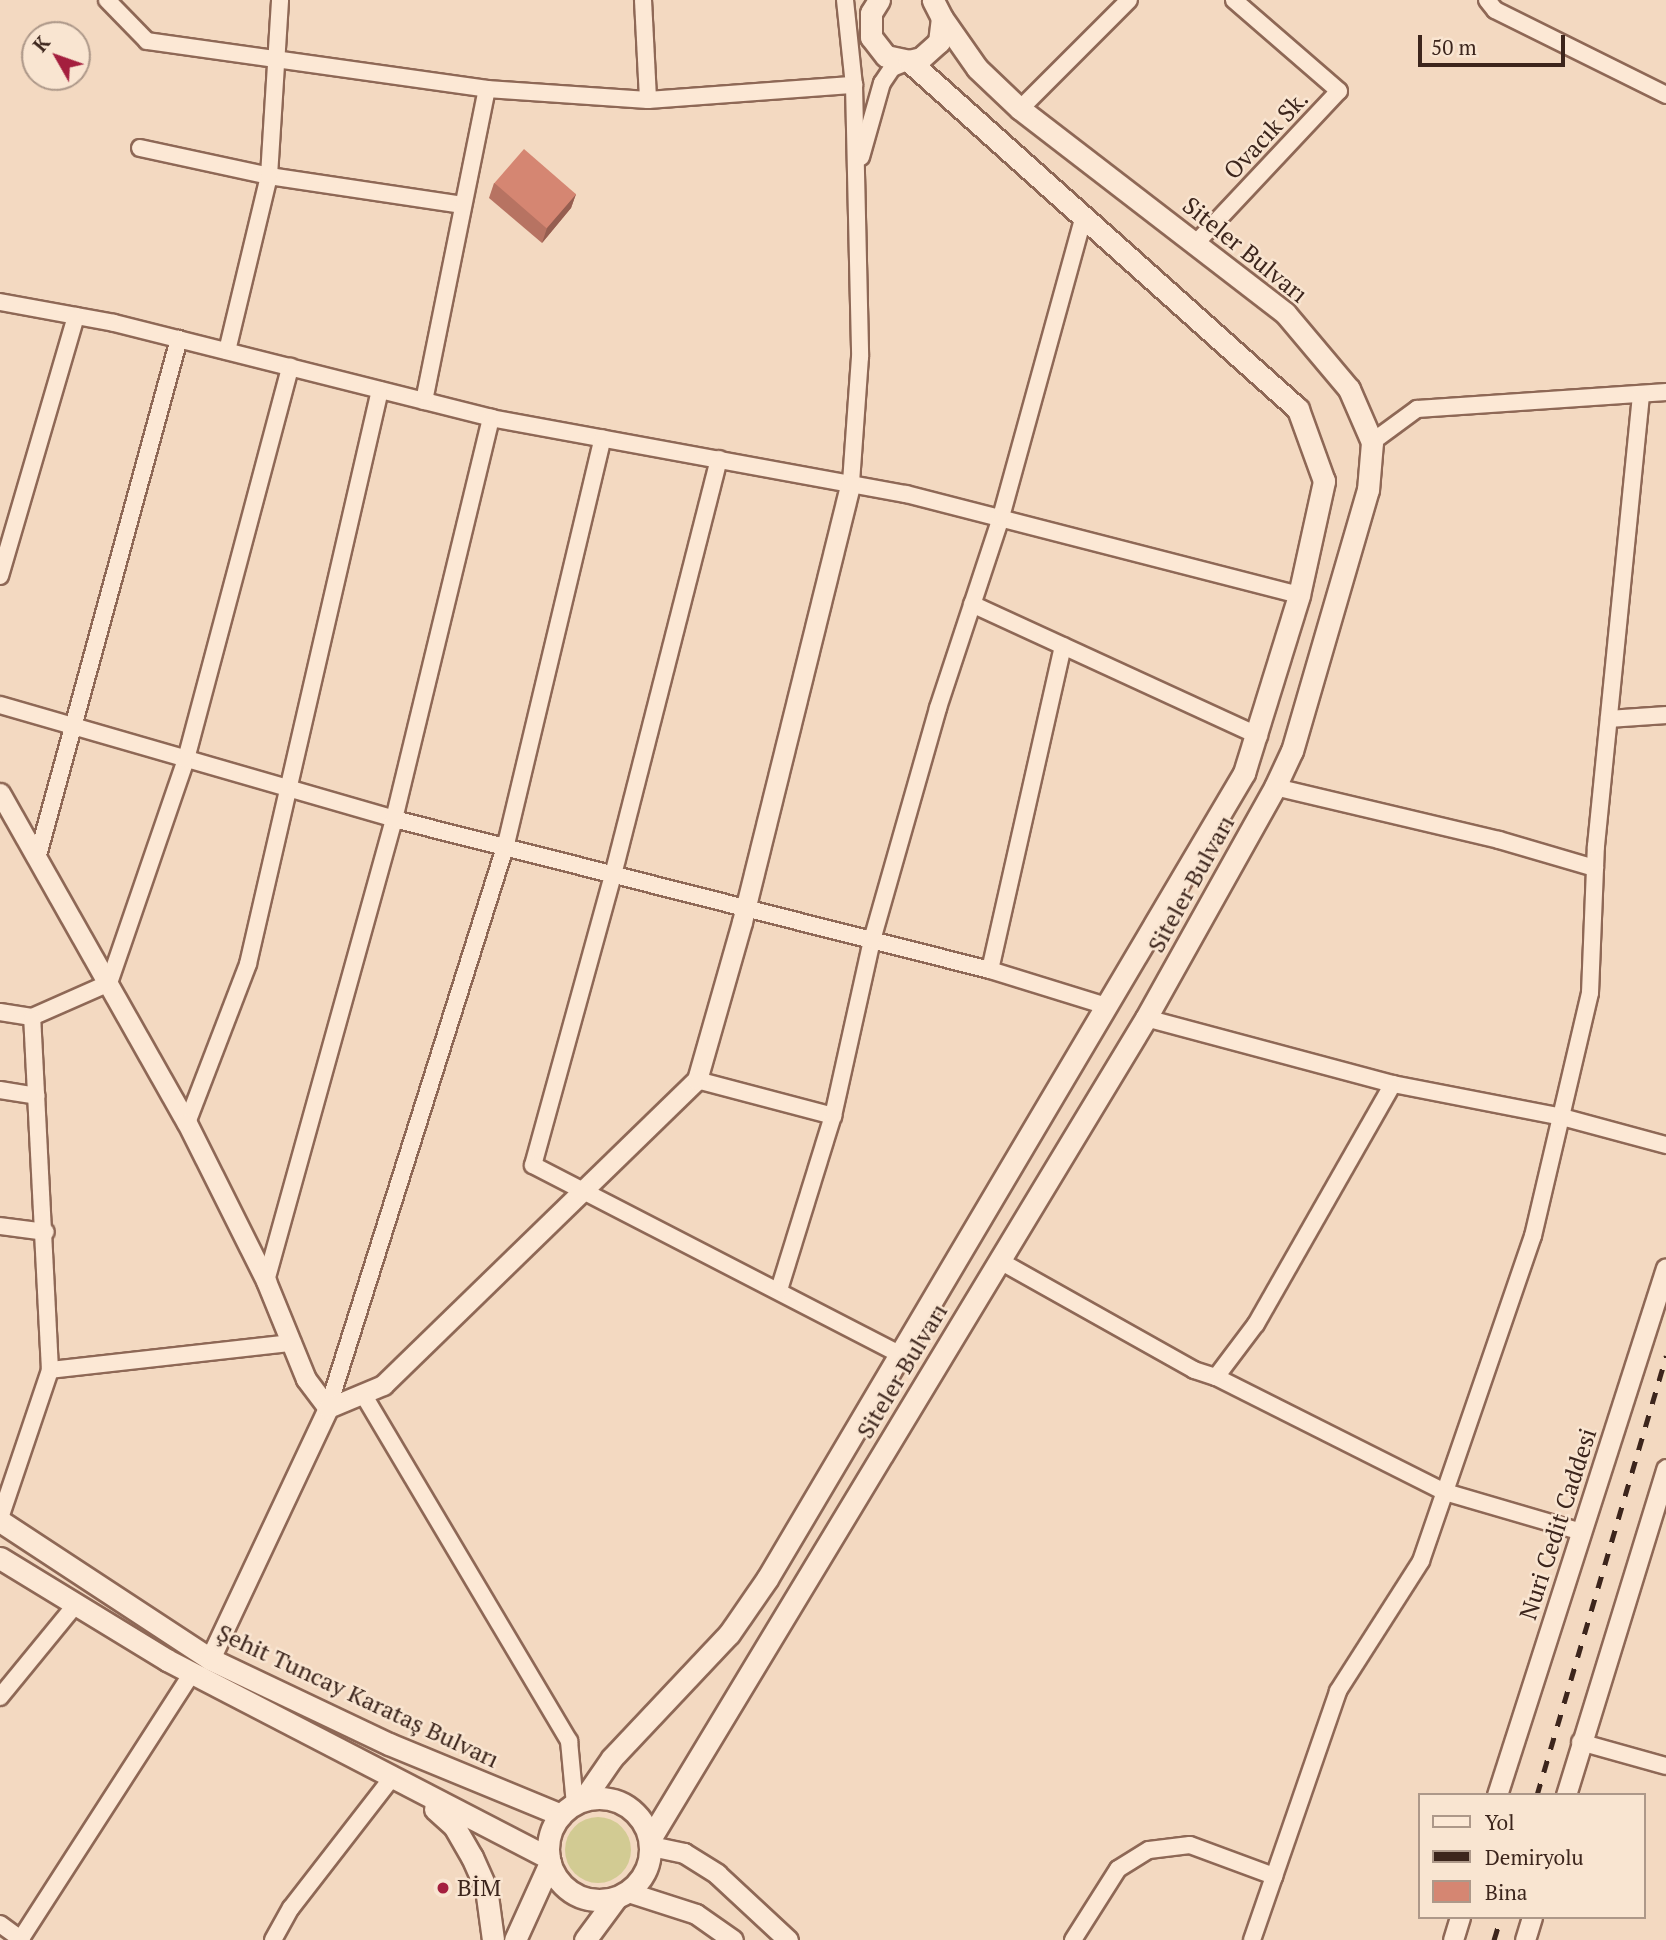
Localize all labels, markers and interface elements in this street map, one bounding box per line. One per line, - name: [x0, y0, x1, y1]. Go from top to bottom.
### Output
- north arrow: [21, 21, 91, 91]
- scale bar: [1421, 21, 1568, 65]
- text: K: [27, 30, 55, 57]
- text: 50 m: [1431, 33, 1477, 61]
- street label: Ovacık Sk.: [1218, 85, 1314, 185]
- street label: Siteler Bulvarı: [1177, 191, 1313, 309]
- street label: Siteler Bulvarı: [1142, 811, 1240, 957]
- street label: Siteler Bulvarı: [851, 1298, 953, 1444]
- street label: Nuri Cedit Caddesi: [1513, 1425, 1603, 1623]
- street label: Şehit Tuncay Karataş Bulvarı: [213, 1618, 503, 1774]
- legend: [1418, 1793, 1645, 1919]
- text: Yol: [1485, 1808, 1515, 1836]
- text: Demiryolu: [1485, 1843, 1584, 1871]
- place label: BİM: [457, 1874, 501, 1902]
- text: Bina: [1485, 1878, 1527, 1906]
- marker: BİM: [435, 1880, 451, 1896]

